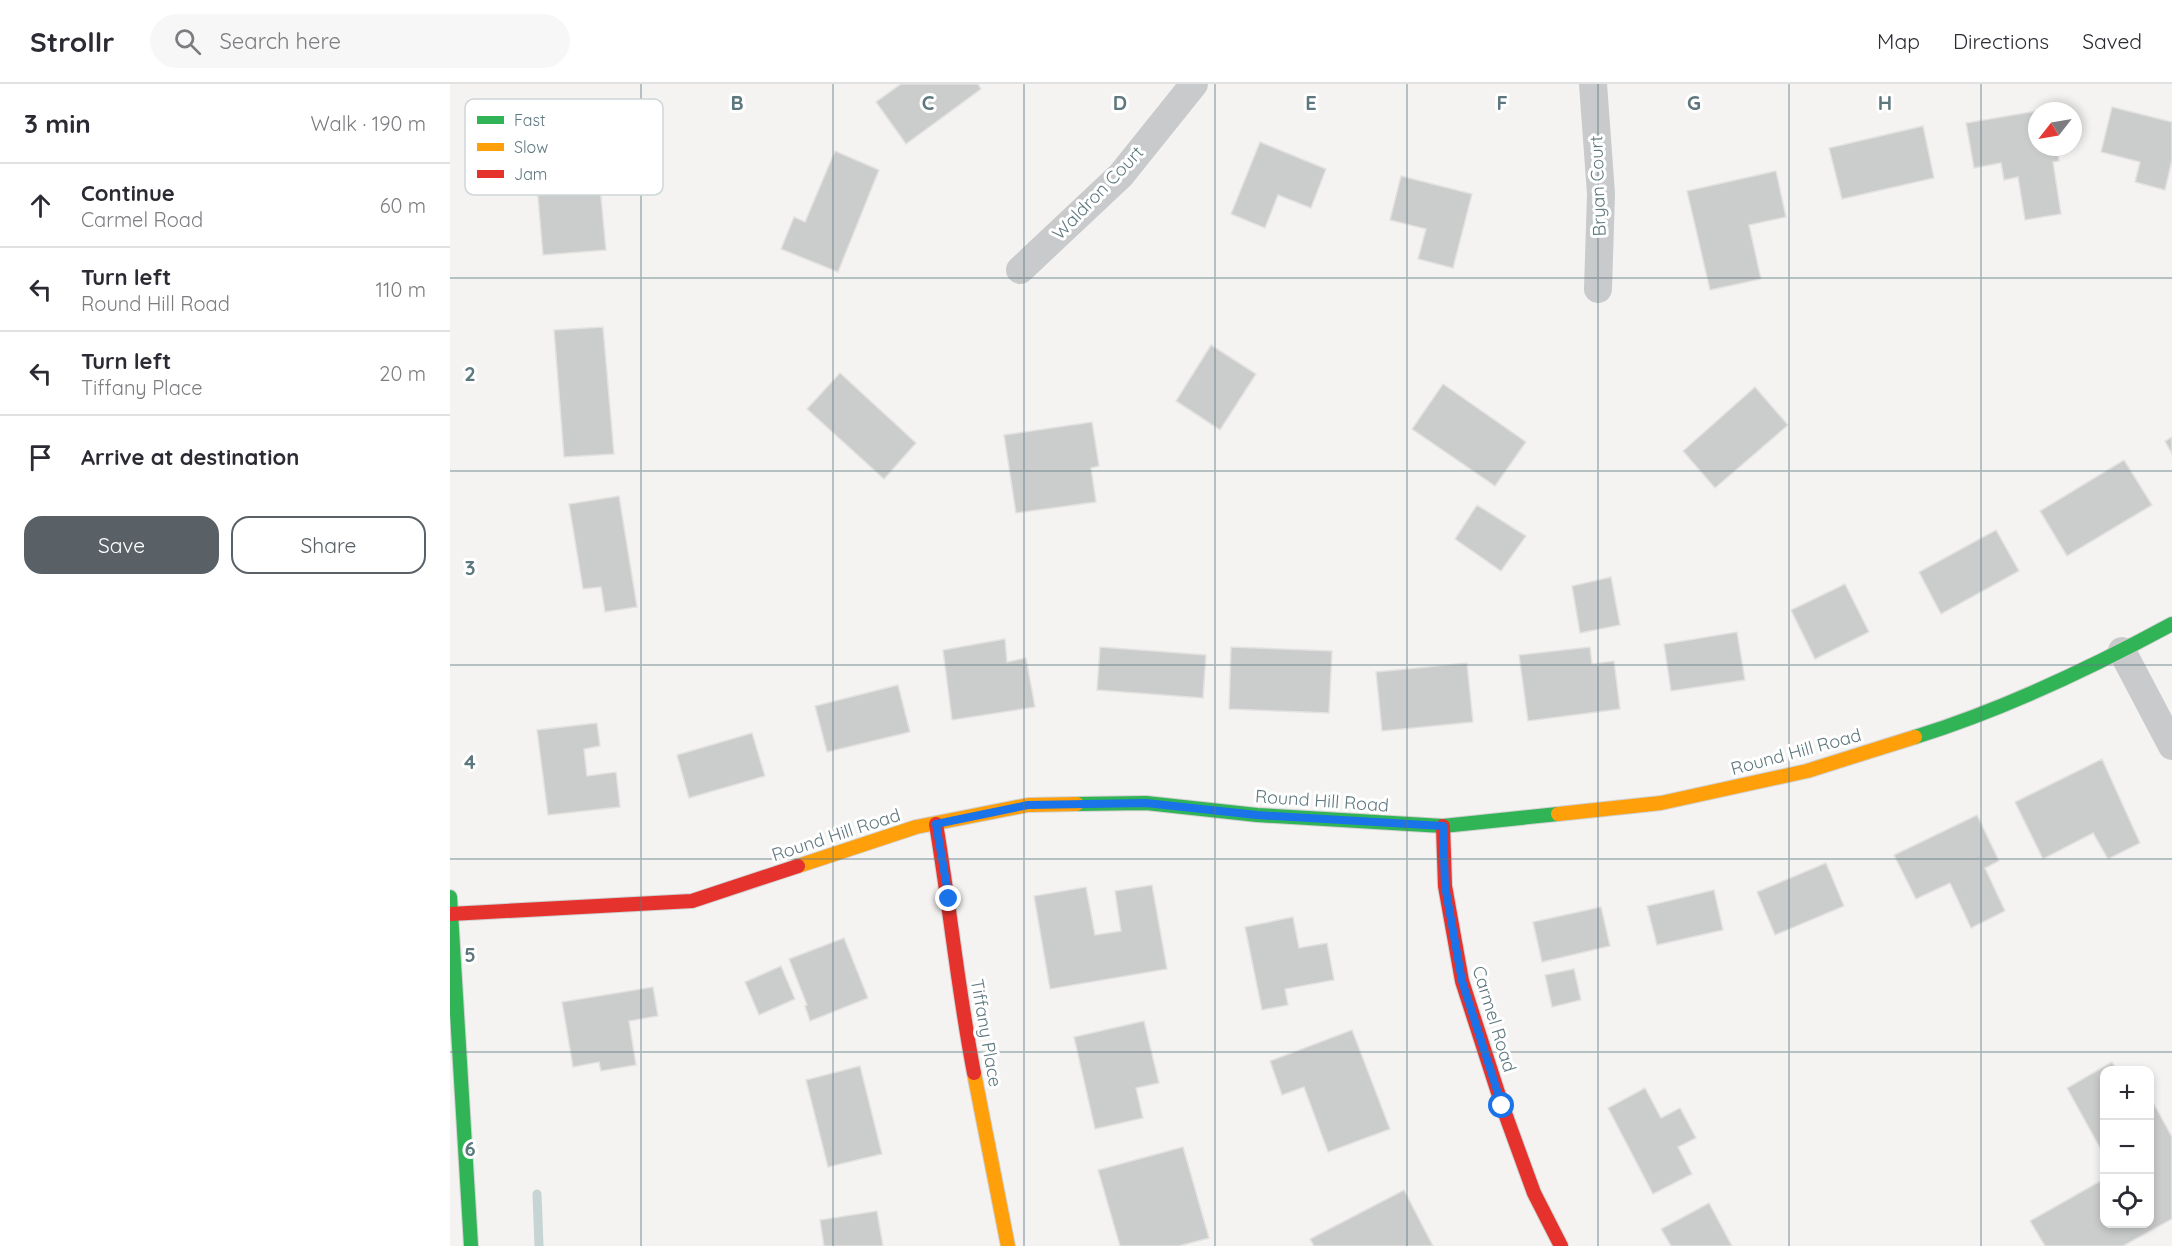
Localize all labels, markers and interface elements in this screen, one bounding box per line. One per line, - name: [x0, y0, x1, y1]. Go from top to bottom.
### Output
- search box: [150, 14, 570, 68]
- text: Strollr: [30, 24, 114, 59]
- icon: search: [171, 25, 204, 58]
- text: Search here: [219, 27, 341, 55]
- text: Map: [1877, 28, 1920, 54]
- text: Directions: [1953, 28, 2049, 54]
- text: Saved: [2082, 28, 2142, 54]
- text: B: [730, 90, 744, 115]
- text: C: [922, 90, 935, 115]
- text: D: [1113, 90, 1127, 115]
- text: E: [1305, 90, 1317, 115]
- text: F: [1496, 90, 1508, 115]
- text: G: [1687, 90, 1701, 115]
- text: H: [1878, 90, 1892, 115]
- legend: [465, 99, 663, 195]
- north arrow: [2028, 102, 2082, 156]
- text: 3 min: [24, 107, 91, 140]
- text: Fast: [514, 110, 545, 130]
- text: Walk · 190 m: [310, 111, 426, 136]
- street label: Bryan Court: [1584, 135, 1611, 237]
- text: Slow: [514, 137, 548, 157]
- street label: Waldron Court: [1047, 141, 1148, 244]
- text: Jam: [514, 164, 547, 184]
- text: Continue: [81, 179, 175, 207]
- icon: ahead: [24, 189, 57, 222]
- text: 60 m: [380, 193, 426, 218]
- text: Carmel Road: [81, 207, 203, 232]
- text: Turn left: [81, 263, 171, 291]
- icon: left: [24, 273, 57, 306]
- text: 110 m: [376, 277, 426, 302]
- text: Round Hill Road: [81, 291, 230, 316]
- text: Turn left: [81, 347, 171, 375]
- icon: left: [24, 357, 57, 390]
- text: 20 m: [379, 361, 426, 386]
- text: 2: [464, 361, 476, 386]
- text: Tiffany Place: [81, 375, 202, 400]
- icon: arrive: [24, 441, 57, 474]
- text: Arrive at destination: [81, 443, 299, 471]
- button: Save: [24, 516, 219, 574]
- button: Share: [231, 516, 426, 574]
- text: 3: [465, 555, 475, 580]
- street label: Round Hill Road: [1728, 723, 1864, 780]
- text: 4: [464, 749, 476, 774]
- street label: Round Hill Road: [1254, 784, 1390, 817]
- street label: Round Hill Road: [769, 803, 903, 866]
- route end: [935, 885, 961, 911]
- text: 5: [464, 942, 476, 967]
- street label: Carmel Road: [1467, 963, 1522, 1075]
- street label: Tiffany Place: [966, 977, 1007, 1089]
- map controls: [2100, 1066, 2154, 1228]
- button: +: [2100, 1066, 2154, 1120]
- route start: [1488, 1092, 1514, 1118]
- button: −: [2100, 1120, 2154, 1174]
- text: 6: [464, 1136, 476, 1161]
- button: locate: [2100, 1174, 2154, 1228]

